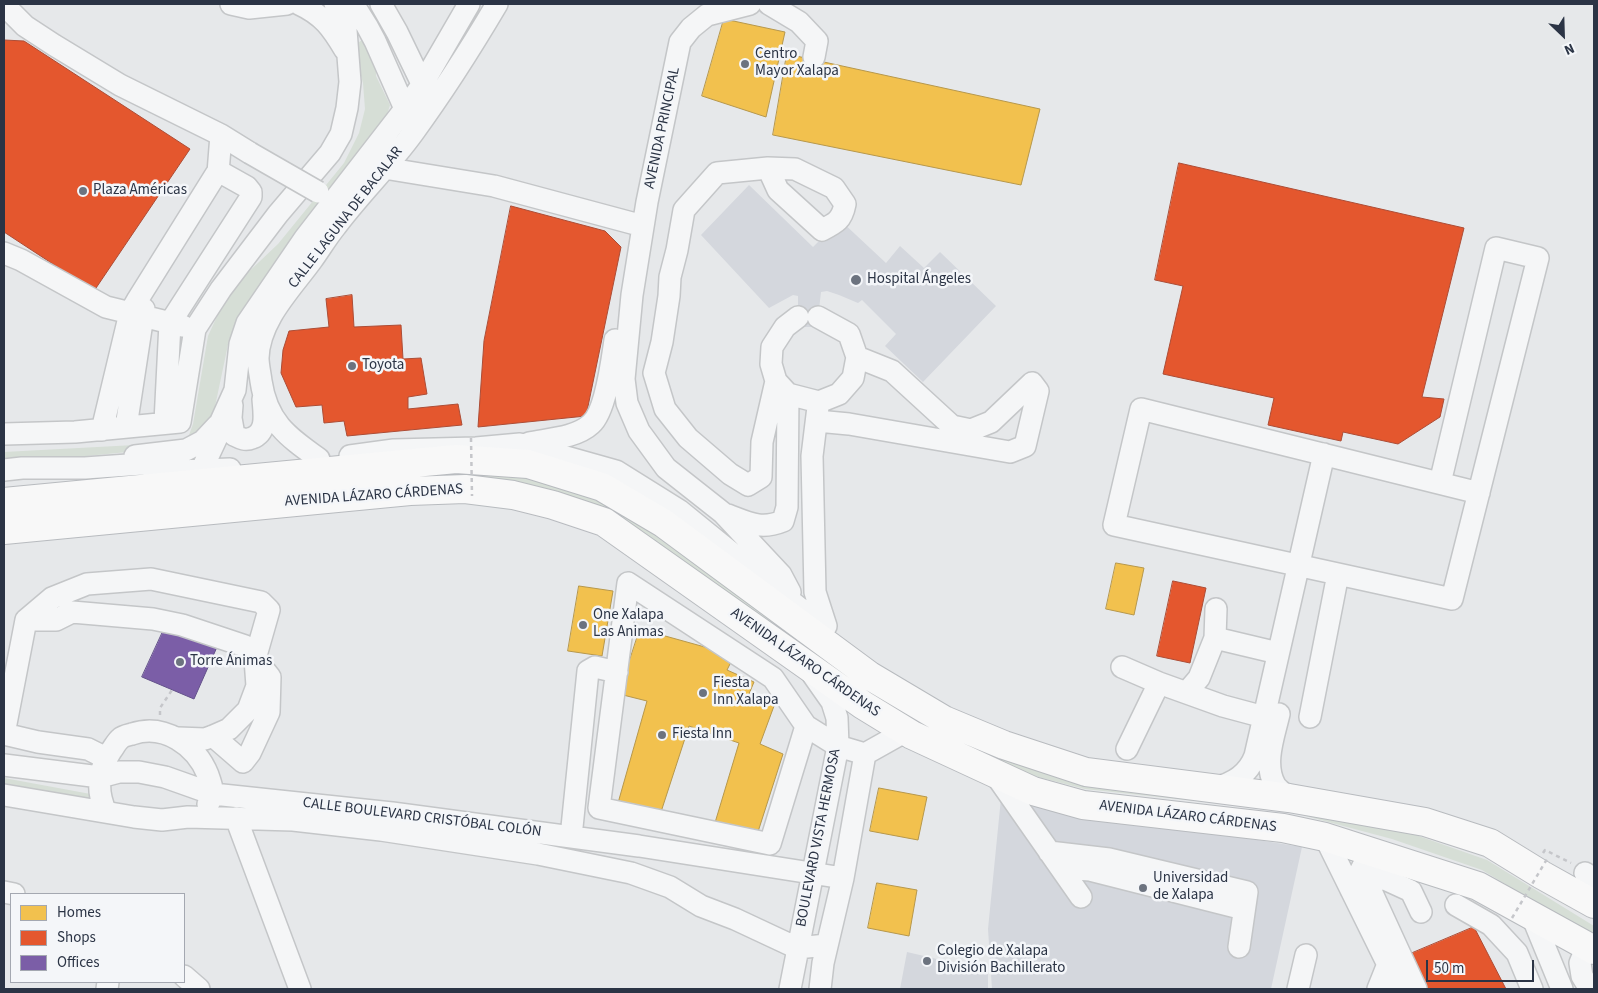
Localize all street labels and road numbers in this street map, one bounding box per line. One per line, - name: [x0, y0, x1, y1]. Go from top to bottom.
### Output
- street label: AVENIDA PRINCIPAL: [641, 66, 685, 190]
- street label: CALLE LAGUNA DE BACALAR: [285, 144, 407, 292]
- street label: AVENIDA LÁZARO CÁRDENAS: [284, 481, 464, 511]
- street label: AVENIDA LÁZARO CÁRDENAS: [727, 604, 883, 722]
- street label: BOULEVARD VISTA HERMOSA: [793, 747, 845, 929]
- street label: CALLE BOULEVARD CRISTÓBAL COLÓN: [302, 794, 542, 842]
- street label: AVENIDA LÁZARO CÁRDENAS: [1098, 797, 1278, 837]

